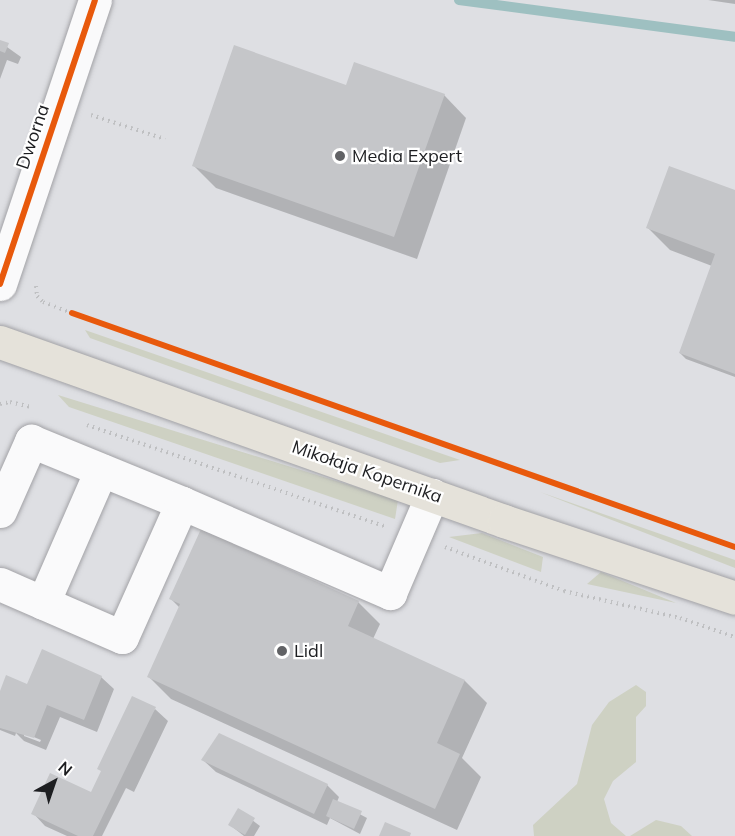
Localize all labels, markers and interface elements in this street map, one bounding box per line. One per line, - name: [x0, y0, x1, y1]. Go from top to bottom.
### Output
- street label: Dworna: [12, 102, 54, 172]
- place label: Media Expert: [352, 145, 462, 167]
- marker: Media Expert: [333, 149, 347, 163]
- street label: Mikołaja Kopernika: [289, 436, 445, 508]
- place label: Lidl: [294, 640, 323, 662]
- marker: Lidl: [275, 644, 289, 658]
- north arrow: [24, 752, 84, 812]
- text: N: [55, 757, 77, 780]

